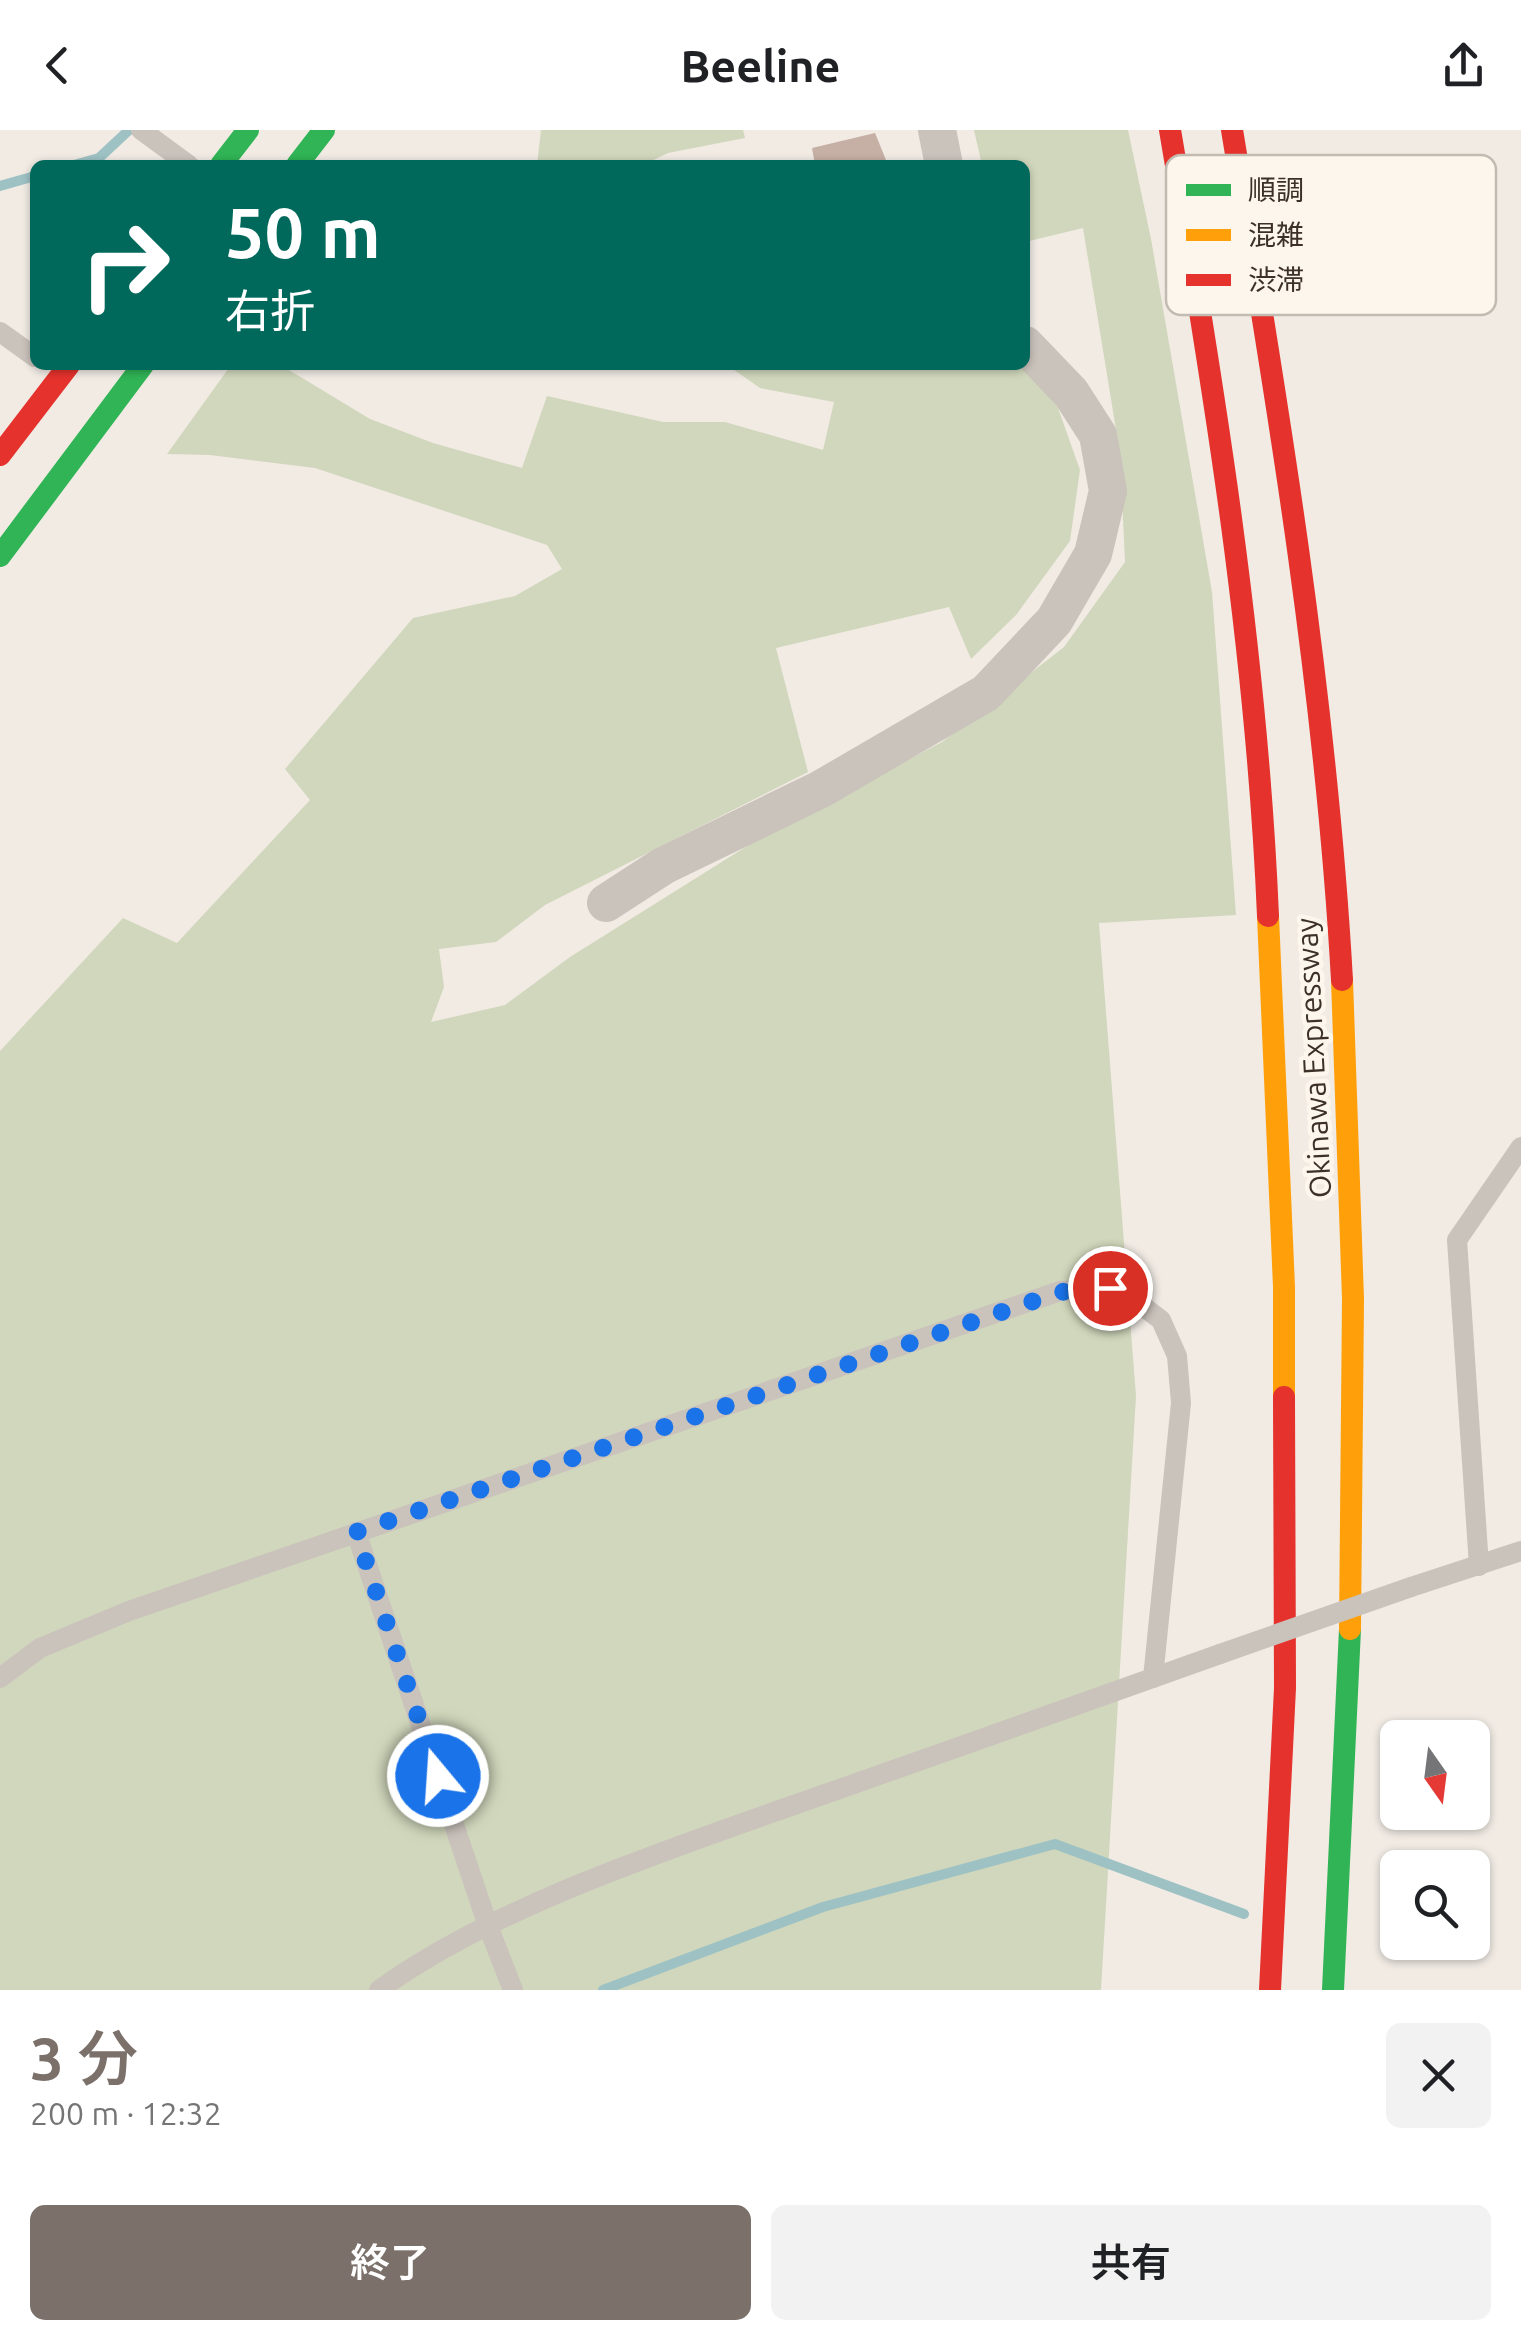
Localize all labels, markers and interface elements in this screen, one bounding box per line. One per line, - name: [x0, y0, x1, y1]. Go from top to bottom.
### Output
- icon: back: [30, 38, 85, 93]
- icon: share: [1436, 38, 1491, 93]
- text: Beeline: [680, 40, 841, 91]
- legend: [1166, 155, 1496, 315]
- text: 順調: [1248, 174, 1304, 205]
- text: 50 m: [225, 193, 381, 271]
- icon: right: [60, 200, 190, 330]
- text: 混雑: [1248, 219, 1304, 250]
- text: 渋滞: [1248, 264, 1304, 295]
- text: 右折: [225, 285, 315, 336]
- street label: Okinawa Expressway: [1289, 917, 1337, 1199]
- pin: [1068, 1246, 1153, 1331]
- icon: arrive: [1083, 1261, 1138, 1316]
- north arrow: [1380, 1720, 1490, 1830]
- map controls: [1380, 1720, 1490, 1960]
- position arrow: [386, 1724, 490, 1828]
- button: search: [1380, 1850, 1490, 1960]
- button: close: [1386, 2023, 1491, 2128]
- text: 3 分: [30, 2024, 138, 2091]
- text: 200 m · 12:32: [30, 2095, 222, 2131]
- button: 終了: [30, 2205, 751, 2320]
- button: 共有: [771, 2205, 1491, 2320]

